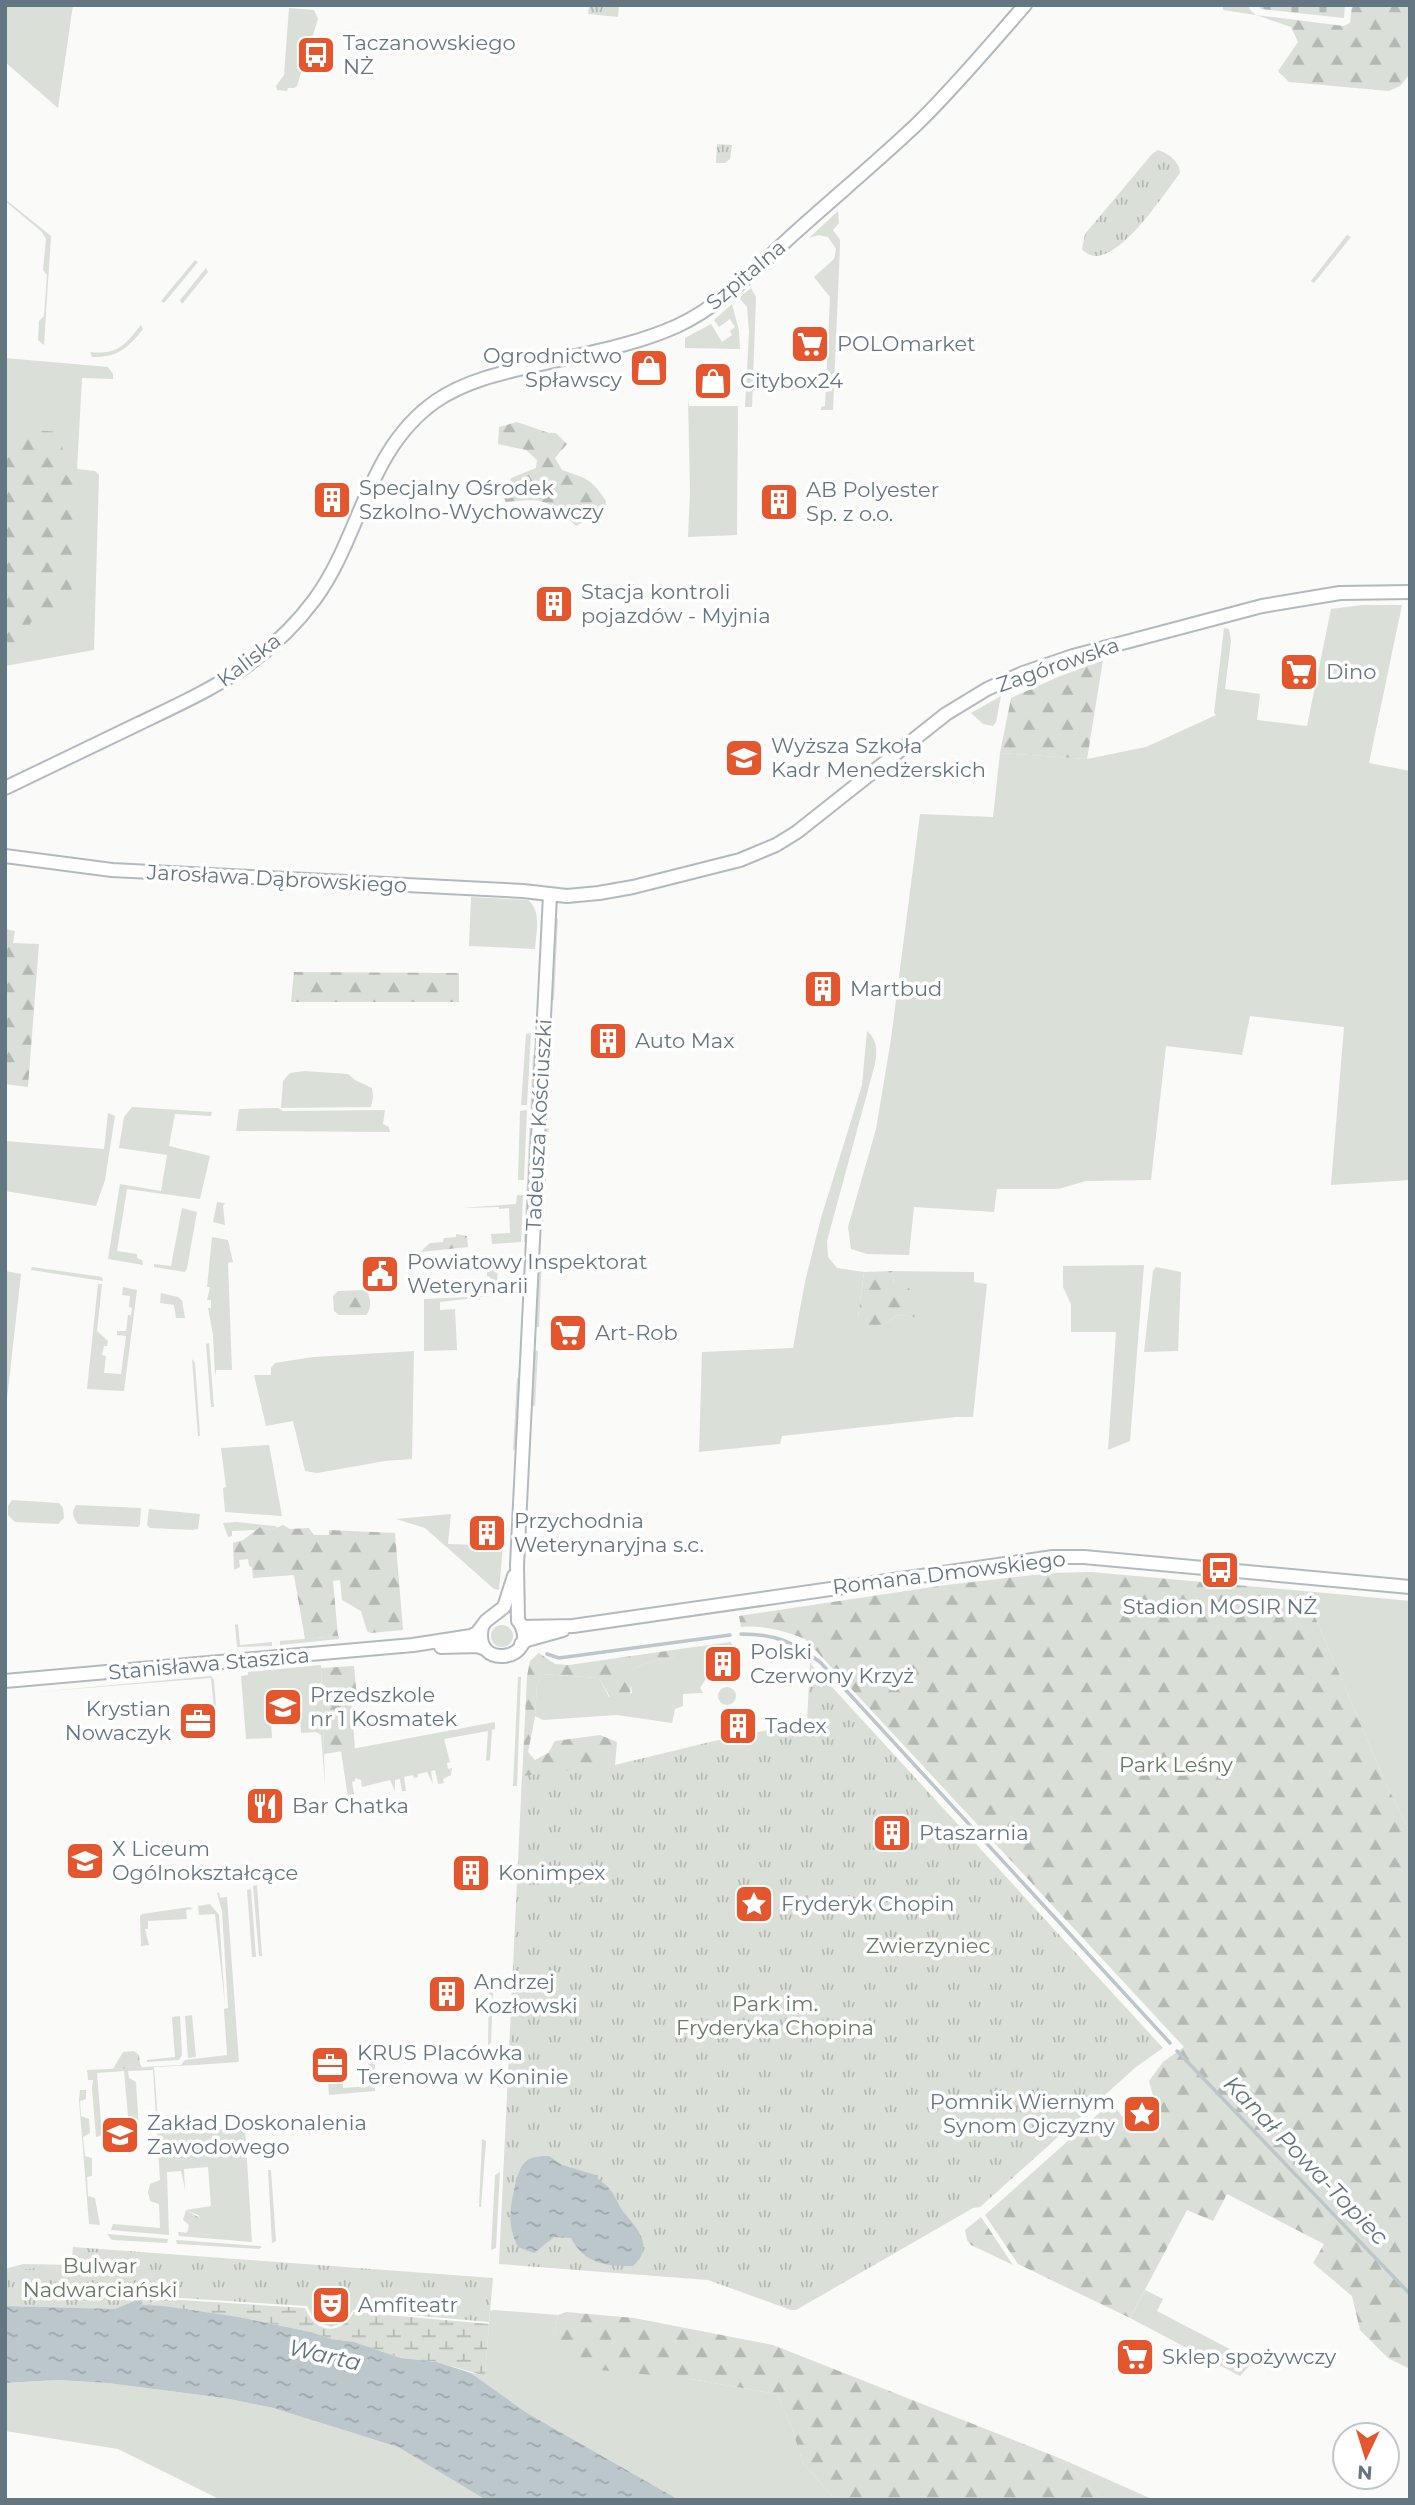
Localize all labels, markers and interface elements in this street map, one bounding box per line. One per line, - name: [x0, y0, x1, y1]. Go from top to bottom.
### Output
- place label: Taczanowskiego NŻ: [343, 30, 516, 79]
- bus stop icon: Taczanowskiego NŻ: [295, 34, 337, 76]
- street label: Szpitalna: [701, 234, 791, 315]
- supermarket icon: POLOmarket: [789, 323, 831, 365]
- place label: POLOmarket: [837, 331, 976, 356]
- place label: Ogrodnictwo Spławscy: [483, 343, 623, 392]
- shop icon: Ogrodnictwo Spławscy: [628, 347, 670, 389]
- shop icon: Citybox24: [692, 360, 734, 402]
- place label: Citybox24: [740, 368, 843, 393]
- place label: Specjalny Ośrodek Szkolno-Wychowawczy: [359, 475, 604, 524]
- place label: AB Polyester Sp. z o.o.: [806, 477, 939, 526]
- building icon: Specjalny Ośrodek Szkolno-Wychowawczy: [311, 479, 353, 521]
- building icon: AB Polyester Sp. z o.o.: [758, 481, 800, 523]
- place label: Stacja kontroli pojazdów - Myjnia: [581, 579, 771, 628]
- building icon: Stacja kontroli pojazdów - Myjnia: [533, 583, 575, 625]
- street label: Kaliska: [212, 628, 286, 692]
- street label: Zagórowska: [993, 632, 1122, 697]
- supermarket icon: Dino: [1278, 651, 1320, 693]
- place label: Dino: [1326, 659, 1376, 684]
- place label: Wyższa Szkoła Kadr Menedżerskich: [771, 733, 986, 782]
- school or university icon: Wyższa Szkoła Kadr Menedżerskich: [723, 737, 765, 779]
- street label: Jarosława Dąbrowskiego: [145, 859, 408, 898]
- building icon: Martbud: [802, 968, 844, 1010]
- place label: Martbud: [850, 976, 942, 1001]
- street label: Tadeusza Kościuszki: [520, 1018, 557, 1232]
- building icon: Auto Max: [587, 1020, 629, 1062]
- place label: Auto Max: [635, 1028, 734, 1053]
- place label: Powiatowy Inspektorat Weterynarii: [407, 1249, 647, 1298]
- public building icon: Powiatowy Inspektorat Weterynarii: [359, 1253, 401, 1295]
- supermarket icon: Art-Rob: [547, 1312, 589, 1354]
- place label: Art-Rob: [595, 1320, 678, 1345]
- place label: Przychodnia Weterynaryjna s.c.: [514, 1508, 704, 1557]
- building icon: Przychodnia Weterynaryjna s.c.: [466, 1512, 508, 1554]
- street label: Romana Dmowskiego: [831, 1546, 1067, 1599]
- bus stop icon: Stadion MOSIR NŻ: [1199, 1549, 1241, 1591]
- place label: Stadion MOSIR NŻ: [1123, 1594, 1317, 1619]
- place label: Polski Czerwony Krzyż: [750, 1639, 914, 1688]
- street label: Stanisława Staszica: [107, 1642, 311, 1685]
- building icon: Polski Czerwony Krzyż: [702, 1643, 744, 1685]
- place label: Przedszkole nr 1 Kosmatek: [310, 1682, 458, 1731]
- school or university icon: Przedszkole nr 1 Kosmatek: [262, 1686, 304, 1728]
- place label: Krystian Nowaczyk: [65, 1696, 171, 1745]
- office icon: Krystian Nowaczyk: [177, 1700, 219, 1742]
- building icon: Tadex: [717, 1705, 759, 1747]
- place label: Tadex: [765, 1713, 827, 1738]
- park label: Park Leśny: [1119, 1752, 1234, 1777]
- restaurant icon: Bar Chatka: [244, 1785, 286, 1827]
- place label: Bar Chatka: [292, 1793, 409, 1818]
- building icon: Ptaszarnia: [871, 1812, 913, 1854]
- place label: Ptaszarnia: [919, 1820, 1029, 1845]
- place label: X Liceum Ogólnokształcące: [112, 1836, 298, 1885]
- school or university icon: X Liceum Ogólnokształcące: [64, 1840, 106, 1882]
- building icon: Konimpex: [450, 1852, 492, 1894]
- place label: Konimpex: [498, 1860, 606, 1885]
- place icon: Fryderyk Chopin: [733, 1883, 775, 1925]
- place label: Fryderyk Chopin: [781, 1891, 954, 1916]
- park label: Zwierzyniec: [866, 1933, 990, 1958]
- place label: Andrzej Kozłowski: [474, 1969, 578, 2018]
- building icon: Andrzej Kozłowski: [426, 1973, 468, 2015]
- park label: Park im. Fryderyka Chopina: [676, 1991, 874, 2040]
- place label: KRUS Placówka Terenowa w Koninie: [357, 2040, 568, 2089]
- office icon: KRUS Placówka Terenowa w Koninie: [309, 2044, 351, 2086]
- water label: Kanał Powa-Topiec: [1218, 2070, 1394, 2250]
- place label: Pomnik Wiernym Synom Ojczyzny: [930, 2089, 1116, 2138]
- place icon: Pomnik Wiernym Synom Ojczyzny: [1121, 2093, 1163, 2135]
- place label: Zakład Doskonalenia Zawodowego: [147, 2110, 367, 2159]
- school or university icon: Zakład Doskonalenia Zawodowego: [99, 2114, 141, 2156]
- park label: Bulwar Nadwarciański: [23, 2253, 177, 2302]
- theatre icon: Amfiteatr: [310, 2284, 352, 2326]
- place label: Amfiteatr: [358, 2292, 458, 2317]
- water label: Warta: [286, 2333, 364, 2377]
- supermarket icon: Sklep spożywczy: [1114, 2336, 1156, 2378]
- place label: Sklep spożywczy: [1162, 2344, 1337, 2369]
- north arrow: [1331, 2421, 1401, 2491]
- text: N: [1356, 2460, 1373, 2484]

